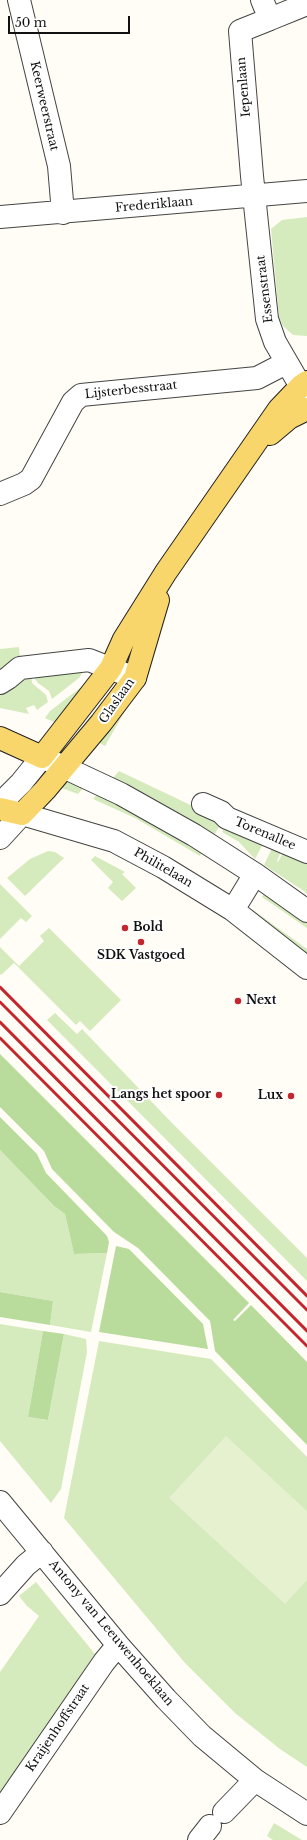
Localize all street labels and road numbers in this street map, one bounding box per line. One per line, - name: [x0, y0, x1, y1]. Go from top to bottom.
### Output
- street label: Iepenlaan: [234, 56, 254, 118]
- street label: Keerweerstraat: [27, 60, 61, 152]
- street label: Frederiklaan: [114, 194, 194, 216]
- street label: Essenstraat: [254, 254, 276, 324]
- street label: Lijsterbesstraat: [84, 378, 178, 402]
- street label: Glaslaan: [96, 676, 138, 726]
- street label: Torenallee: [232, 815, 298, 853]
- street label: Philitelaan: [131, 845, 195, 891]
- street label: Antony van Leeuwenhoeklaan: [46, 1557, 176, 1709]
- street label: Kraijenhoffstraat: [23, 1681, 93, 1775]

